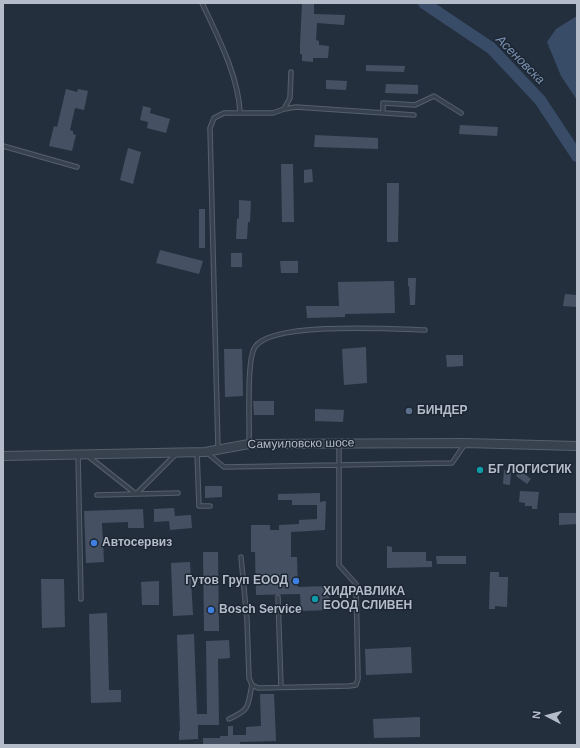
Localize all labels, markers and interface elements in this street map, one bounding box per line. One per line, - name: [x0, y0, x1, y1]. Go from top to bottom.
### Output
- water label: Асеновска: [492, 32, 548, 88]
- place label: БИНДЕР: [417, 404, 467, 418]
- marker: БИНДЕР: [404, 406, 414, 416]
- street label: Самуиловско шосе: [247, 436, 355, 452]
- place label: БГ ЛОГИСТИК: [488, 463, 572, 477]
- marker: БГ ЛОГИСТИК: [475, 465, 485, 475]
- place label: Автосервиз: [102, 536, 172, 550]
- marker: Автосервиз: [89, 538, 99, 548]
- place label: Гутов Груп ЕООД: [185, 574, 288, 588]
- marker: Гутов Груп ЕООД: [291, 576, 301, 586]
- place label: ХИДРАВЛИКА ЕООД СЛИВЕН: [323, 585, 412, 613]
- marker: ХИДРАВЛИКА ЕООД СЛИВЕН: [310, 594, 320, 604]
- place label: Bosch Service: [219, 603, 302, 617]
- marker: Bosch Service: [206, 605, 216, 615]
- north arrow: [528, 696, 568, 736]
- text: N: [530, 710, 542, 719]

